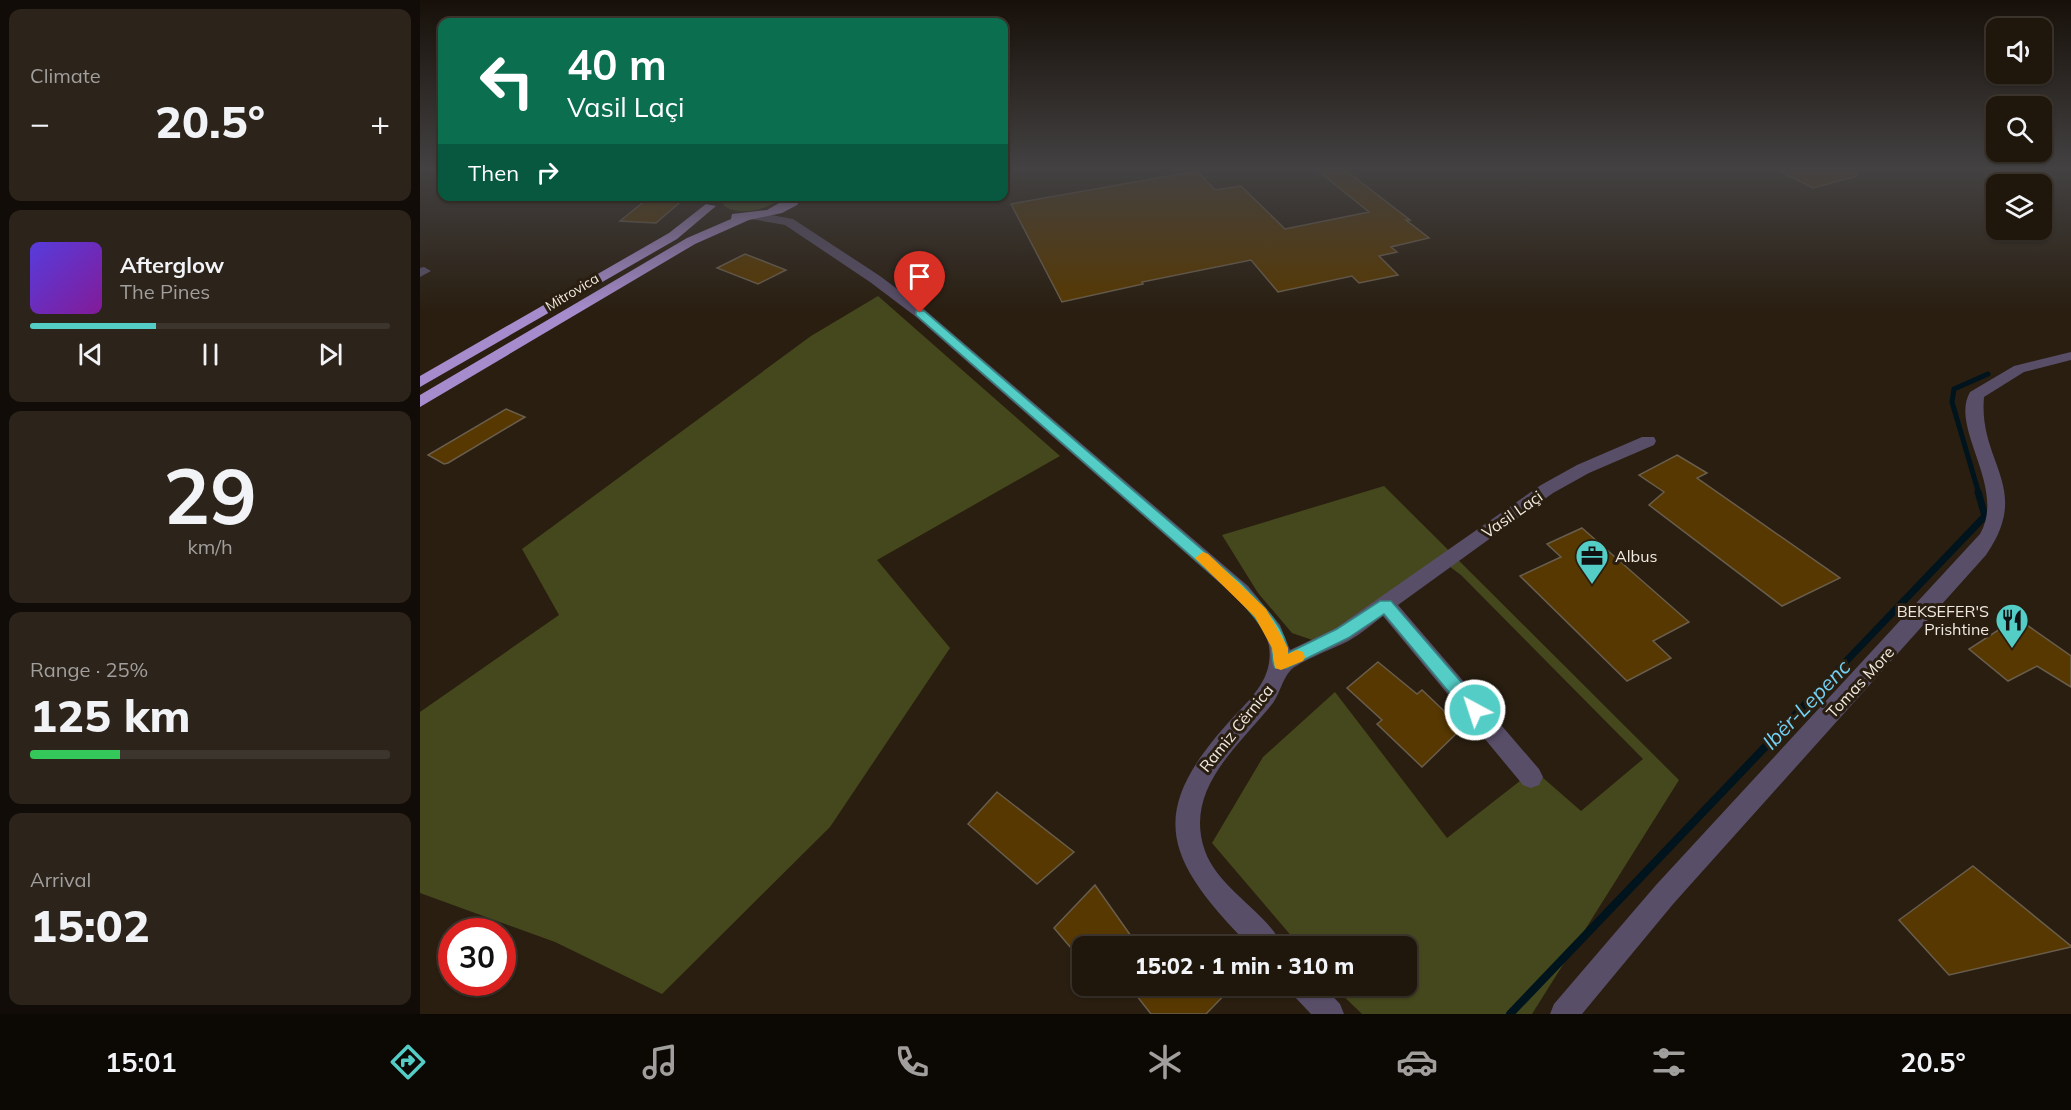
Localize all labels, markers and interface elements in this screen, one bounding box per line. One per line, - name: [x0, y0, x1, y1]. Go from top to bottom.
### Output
- map controls: [1986, 18, 2052, 240]
- button: sound: [1986, 18, 2052, 84]
- text: 40 m: [567, 38, 667, 91]
- icon: left: [468, 42, 546, 120]
- text: Climate: [30, 63, 101, 88]
- text: Vasil Laçi: [567, 90, 685, 124]
- text: 20.5°: [155, 93, 265, 149]
- button: search: [1986, 96, 2052, 162]
- text: −: [30, 102, 50, 143]
- text: +: [370, 102, 390, 143]
- icon: right: [531, 156, 564, 189]
- text: Then: [468, 159, 519, 187]
- button: layers: [1986, 174, 2052, 240]
- text: Afterglow: [120, 251, 224, 279]
- pin: [894, 251, 945, 313]
- icon: arrive: [903, 260, 936, 293]
- street label: Mitrovica: [542, 269, 602, 315]
- text: The Pines: [120, 279, 210, 304]
- icon: previous: [74, 338, 107, 371]
- icon: pause: [194, 338, 227, 371]
- icon: next: [314, 338, 347, 371]
- text: 29: [163, 446, 257, 544]
- street label: Vasil Laçi: [1478, 486, 1546, 542]
- text: km/h: [187, 534, 233, 559]
- office icon: Albus: [1574, 538, 1610, 585]
- place label: Albus: [1615, 546, 1657, 566]
- place label: BEKSEFER'S Prishtine: [1897, 601, 1989, 639]
- restaurant icon: BEKSEFER'S Prishtine: [1994, 602, 2030, 649]
- street label: Tomas More: [1822, 642, 1898, 722]
- water label: Ibër-Lepenc: [1757, 653, 1856, 754]
- text: Range · 25%: [30, 657, 148, 682]
- position arrow: [1443, 678, 1507, 742]
- street label: Ramiz Cërnica: [1195, 680, 1277, 776]
- text: 125 km: [30, 687, 191, 743]
- text: Arrival: [30, 867, 91, 892]
- text: 15:02: [30, 897, 150, 953]
- speed limit sign: 30: [438, 918, 516, 996]
- text: 15:02 · 1 min · 310 m: [1135, 952, 1354, 980]
- icon: directions: [387, 1041, 429, 1083]
- icon: music: [639, 1041, 681, 1083]
- icon: phone: [891, 1041, 933, 1083]
- icon: climate: [1144, 1041, 1186, 1083]
- icon: car: [1396, 1041, 1438, 1083]
- icon: filters: [1648, 1041, 1690, 1083]
- text: 15:01: [105, 1045, 177, 1079]
- text: 20.5°: [1900, 1045, 1966, 1079]

